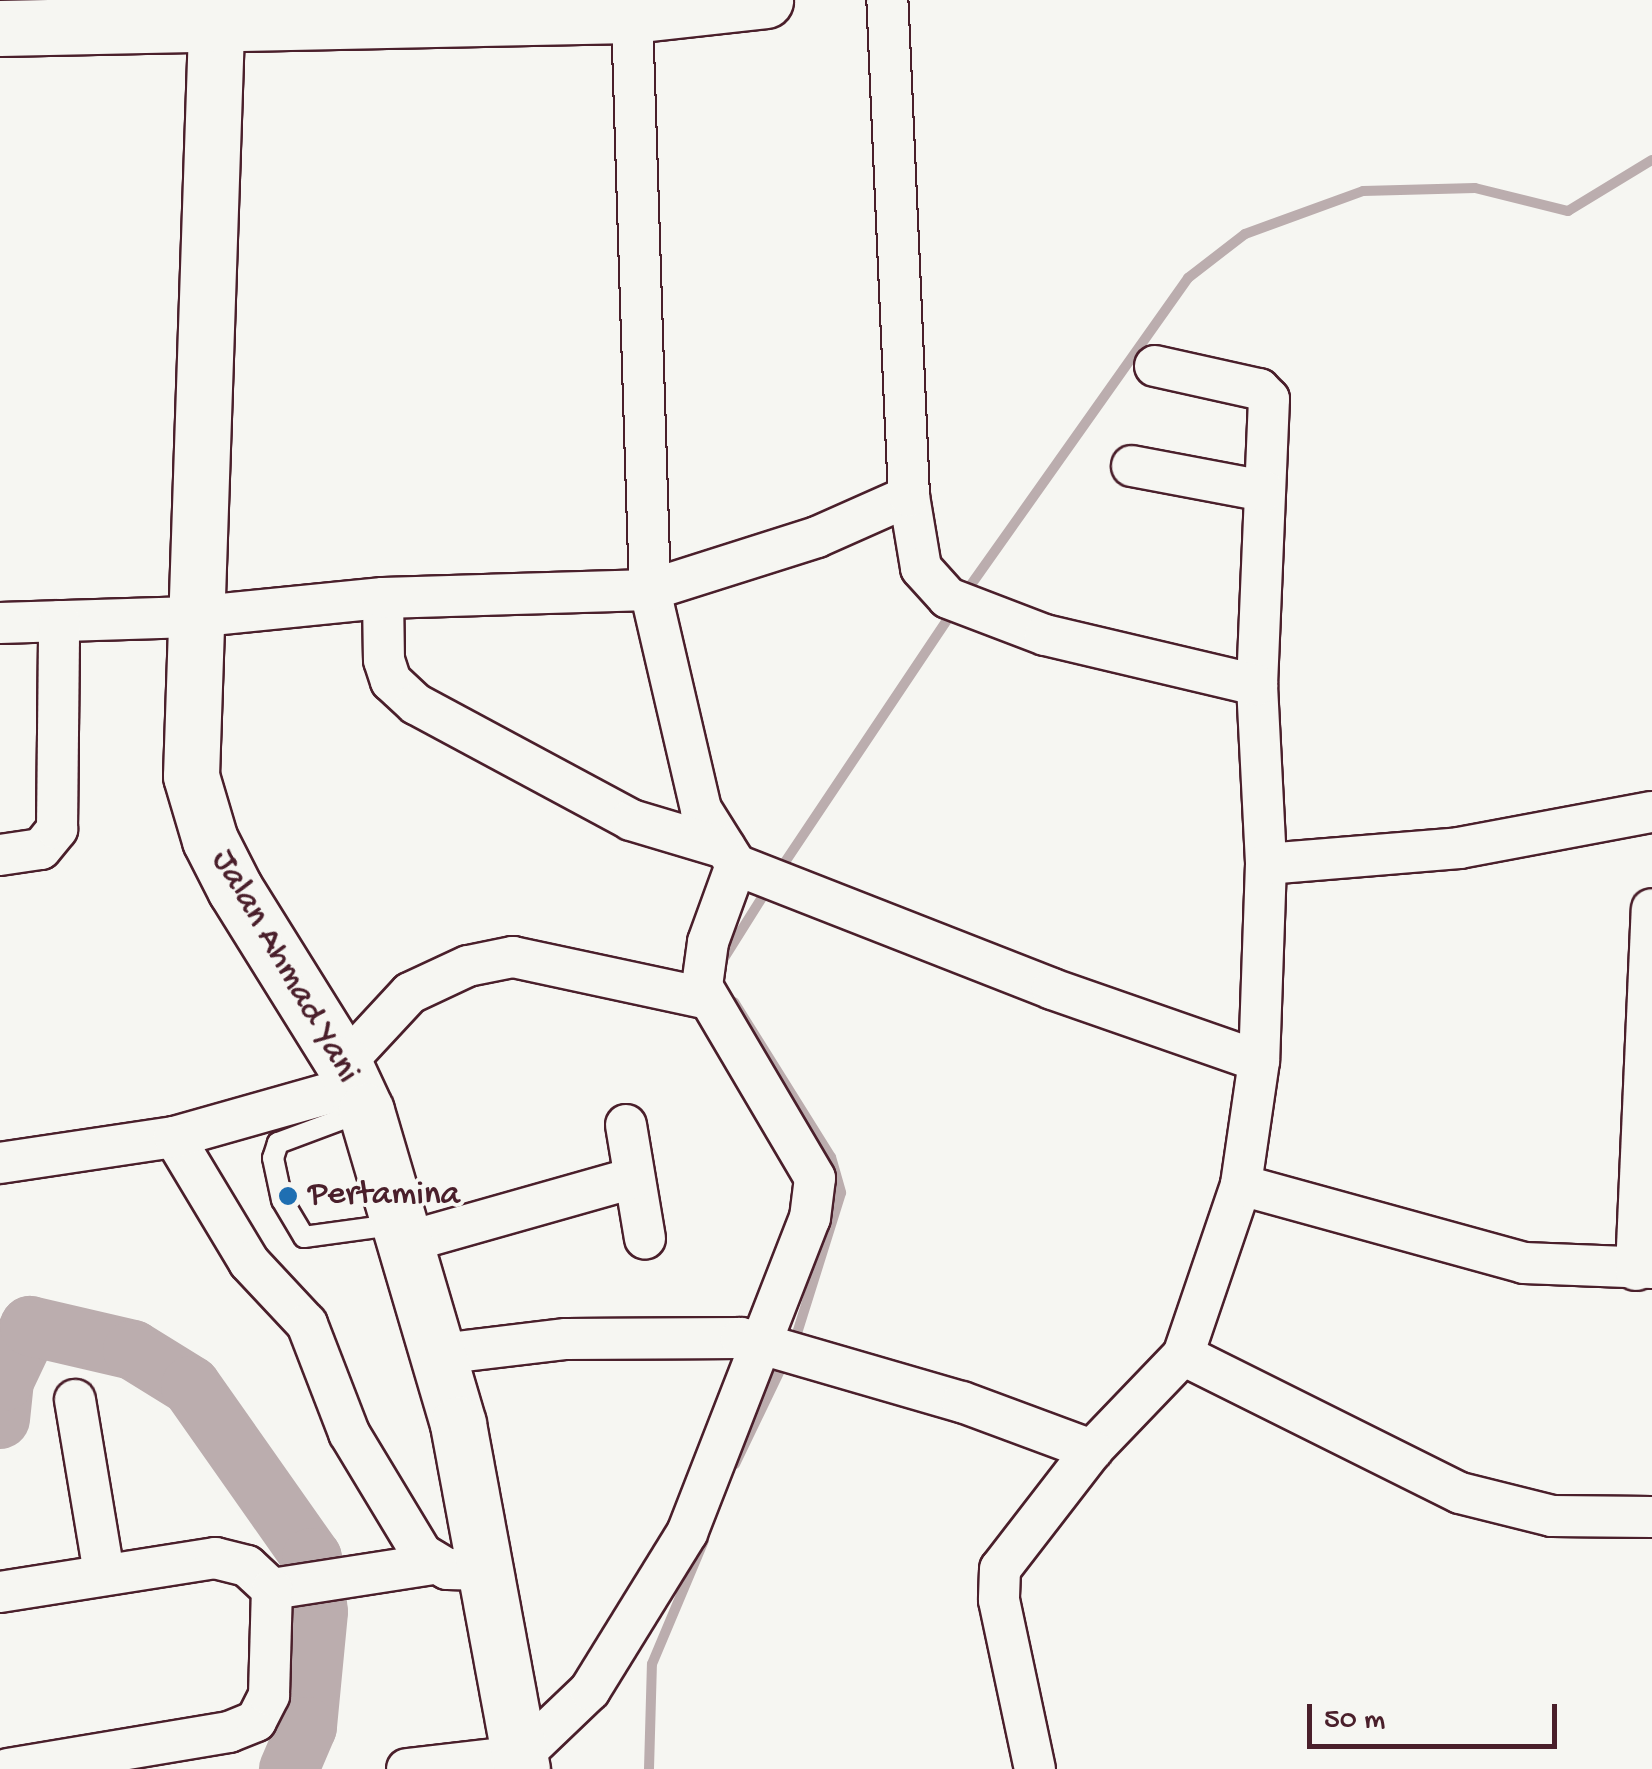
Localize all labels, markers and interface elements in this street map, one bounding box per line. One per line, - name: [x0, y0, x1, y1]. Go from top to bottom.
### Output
- street label: Jalan Ahmad Yani: [200, 843, 368, 1091]
- place label: Pertamina: [308, 1175, 460, 1217]
- marker: Pertamina: [277, 1185, 299, 1207]
- scale bar: [1312, 1684, 1562, 1746]
- text: 50 m: [1324, 1704, 1385, 1739]

